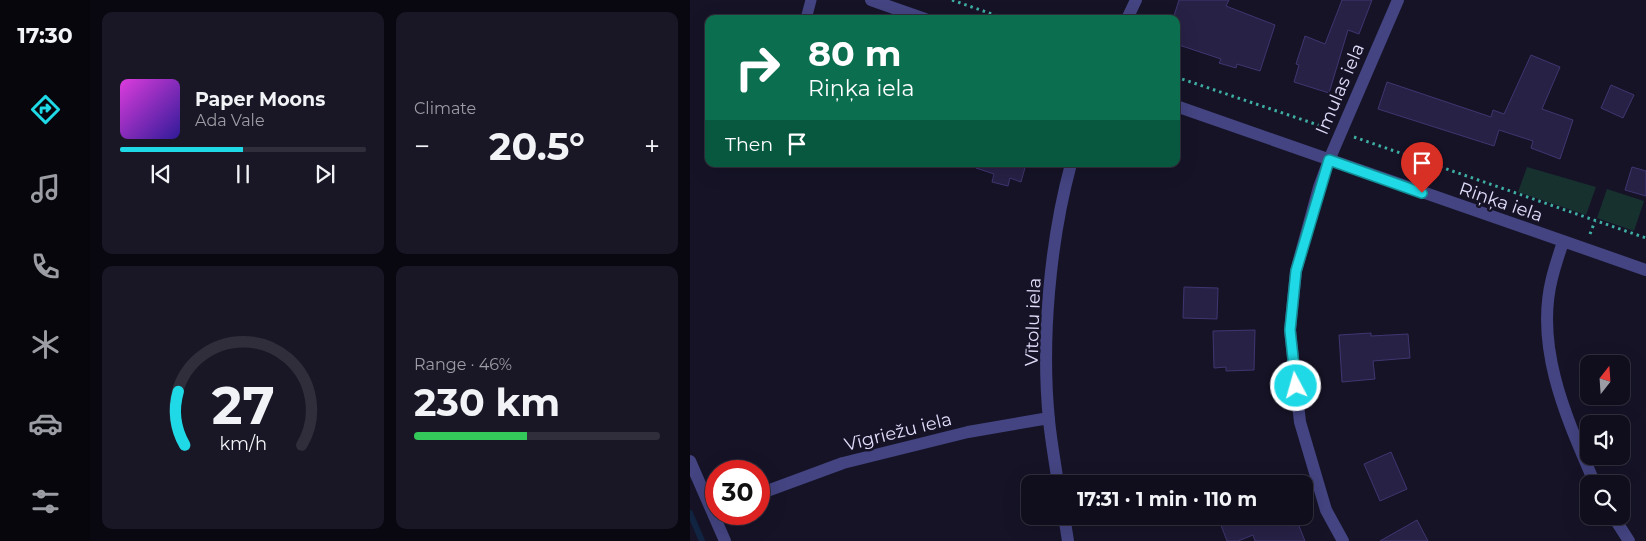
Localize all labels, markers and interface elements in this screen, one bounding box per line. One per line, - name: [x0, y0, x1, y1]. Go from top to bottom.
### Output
- text: 17:30: [17, 22, 73, 49]
- text: 80 m: [808, 32, 902, 75]
- icon: right: [725, 35, 790, 100]
- street label: Imulas iela: [1311, 40, 1369, 138]
- text: Riņķa iela: [808, 75, 914, 102]
- text: Paper Moons: [195, 88, 325, 111]
- icon: directions: [28, 92, 63, 127]
- text: Climate: [414, 99, 476, 118]
- text: Ada Vale: [195, 111, 265, 130]
- text: 20.5°: [489, 123, 585, 170]
- text: −: [414, 129, 430, 163]
- text: +: [644, 129, 660, 163]
- icon: arrive: [783, 130, 811, 158]
- text: Then: [725, 133, 773, 156]
- pin: [1401, 142, 1443, 193]
- icon: arrive: [1408, 149, 1436, 177]
- icon: previous: [147, 160, 175, 188]
- icon: pause: [229, 160, 257, 188]
- icon: next: [311, 160, 339, 188]
- icon: music: [28, 171, 63, 206]
- street label: Riņķa iela: [1456, 177, 1546, 228]
- icon: phone: [28, 249, 63, 284]
- street label: Vītolu iela: [1020, 277, 1046, 367]
- icon: climate: [28, 327, 63, 362]
- text: Range · 46%: [414, 355, 512, 374]
- north arrow: [1580, 355, 1630, 405]
- map controls: [1580, 355, 1630, 525]
- position arrow: [1269, 359, 1321, 411]
- text: 27: [212, 374, 274, 437]
- text: 230 km: [414, 379, 560, 426]
- icon: car: [28, 406, 63, 441]
- street label: Vīgriežu iela: [842, 408, 954, 456]
- button: sound: [1580, 415, 1630, 465]
- text: km/h: [219, 433, 267, 454]
- speed limit sign: 30: [705, 460, 770, 525]
- button: search: [1580, 475, 1630, 525]
- icon: filters: [28, 484, 63, 519]
- text: 17:31 · 1 min · 110 m: [1077, 488, 1257, 511]

